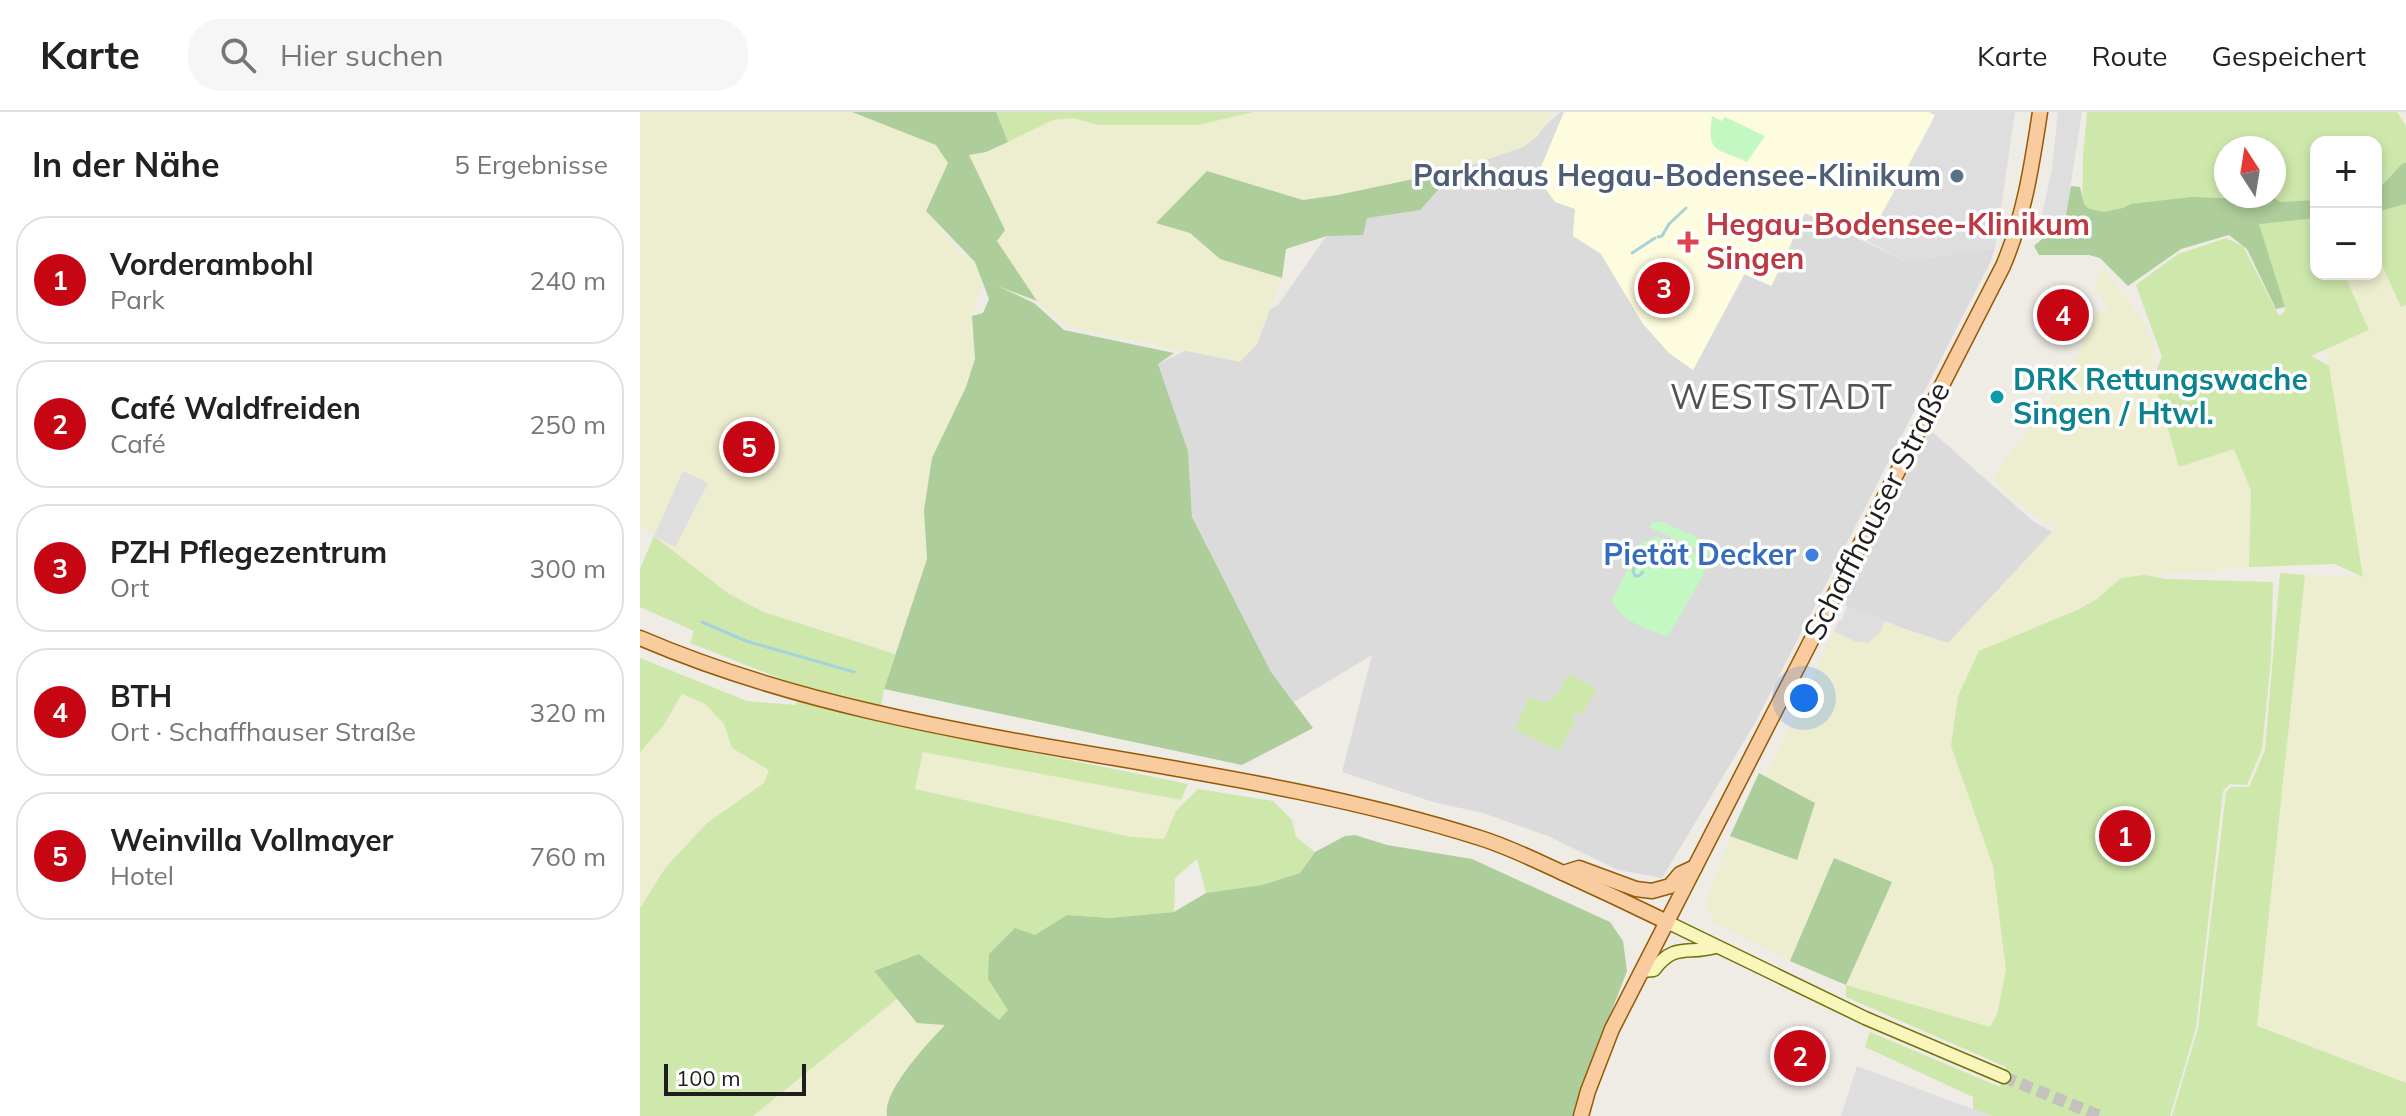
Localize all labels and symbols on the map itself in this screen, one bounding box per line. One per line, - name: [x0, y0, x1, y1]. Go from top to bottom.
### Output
- north arrow: [2214, 136, 2286, 208]
- place label: Parkhaus Hegau-Bodensee-Klinikum: [1413, 156, 1941, 194]
- marker: Parkhaus Hegau-Bodensee-Klinikum: [1948, 167, 1966, 185]
- place label: Hegau-Bodensee-Klinikum Singen: [1706, 205, 2090, 277]
- marker: Hegau-Bodensee-Klinikum Singen: [1677, 231, 1699, 253]
- pin: 3: [1638, 258, 1690, 318]
- pin: 4: [2037, 285, 2089, 345]
- place label: DRK Rettungswache Singen / Htwl.: [2013, 360, 2308, 432]
- district label: WESTSTADT: [1670, 375, 1894, 418]
- street label: Schaffhauser Straße: [1794, 375, 1958, 646]
- marker: DRK Rettungswache Singen / Htwl.: [1988, 388, 2006, 406]
- pin: 5: [723, 417, 775, 477]
- place label: Pietät Decker: [1603, 535, 1796, 573]
- marker: Pietät Decker: [1803, 546, 1821, 564]
- your location: [1784, 678, 1824, 718]
- pin: 1: [2099, 806, 2151, 866]
- pin: 2: [1774, 1026, 1826, 1086]
- scale bar: [664, 1060, 806, 1096]

